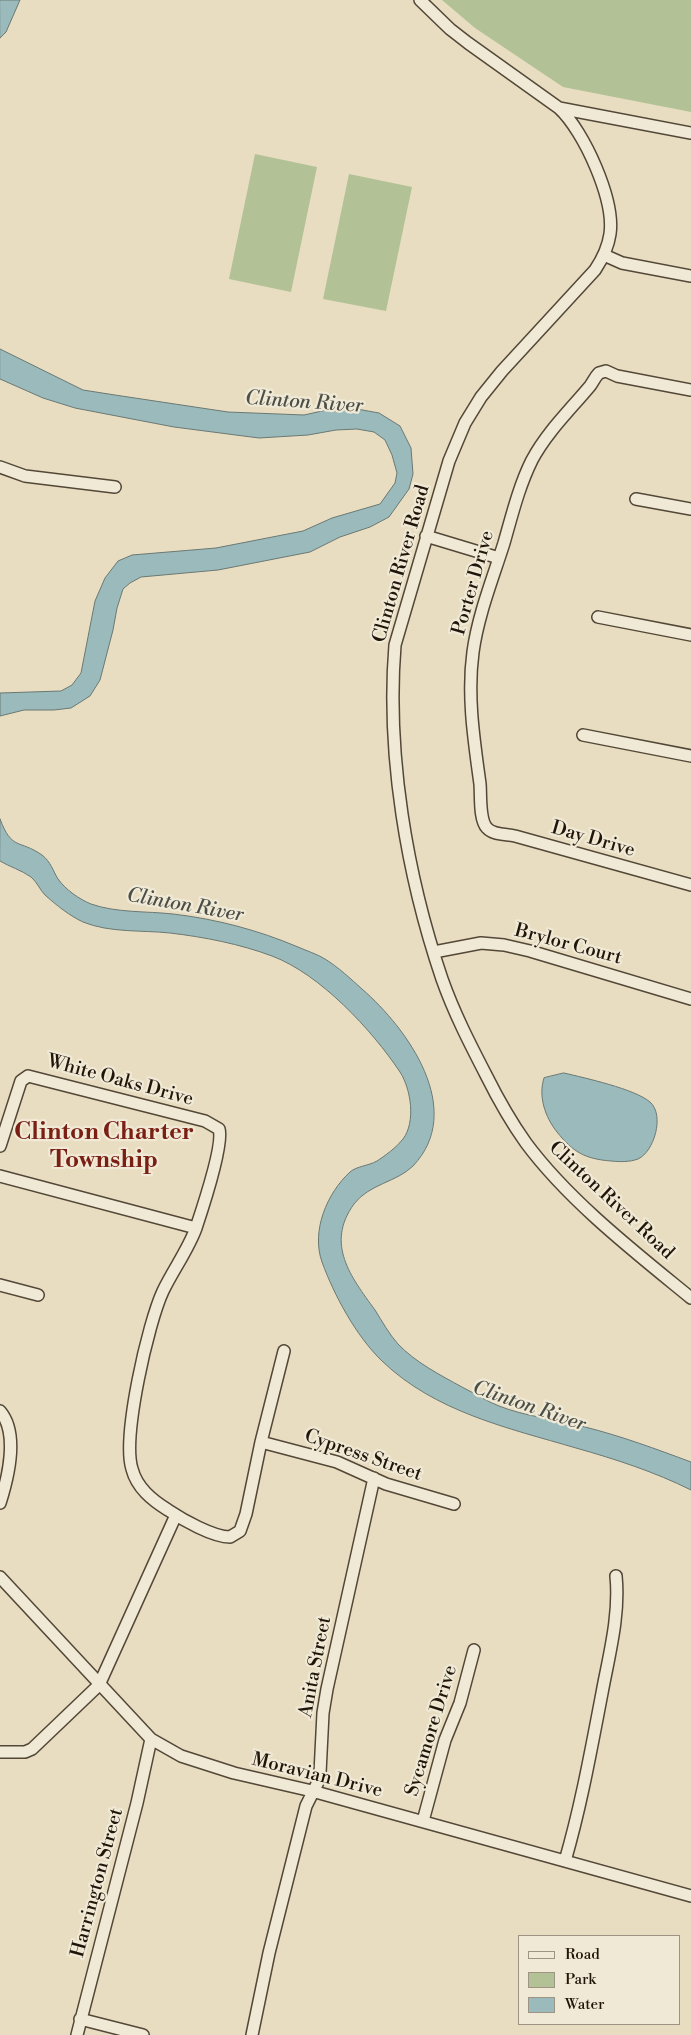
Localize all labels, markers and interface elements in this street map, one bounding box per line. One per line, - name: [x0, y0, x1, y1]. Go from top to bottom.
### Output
- water label: Clinton River: [244, 387, 364, 419]
- street label: Clinton River Road: [369, 483, 435, 645]
- street label: Porter Drive: [448, 528, 500, 638]
- street label: Day Drive: [549, 817, 637, 863]
- water label: Clinton River: [125, 884, 245, 928]
- street label: Brylor Court: [512, 920, 624, 970]
- street label: White Oaks Drive: [44, 1051, 196, 1111]
- district label: Clinton Charter Township: [14, 1119, 194, 1175]
- street label: Clinton River Road: [544, 1137, 678, 1265]
- water label: Clinton River: [469, 1376, 589, 1438]
- street label: Cypress Street: [301, 1425, 425, 1487]
- street label: Anita Street: [295, 1614, 337, 1720]
- street label: Sycamore Drive: [401, 1663, 463, 1799]
- street label: Moravian Drive: [249, 1749, 385, 1803]
- street label: Harrington Street: [67, 1806, 129, 1960]
- legend: [518, 1935, 681, 2025]
- text: Road: [565, 1945, 600, 1964]
- text: Park: [565, 1970, 596, 1989]
- text: Water: [565, 1995, 604, 2014]

